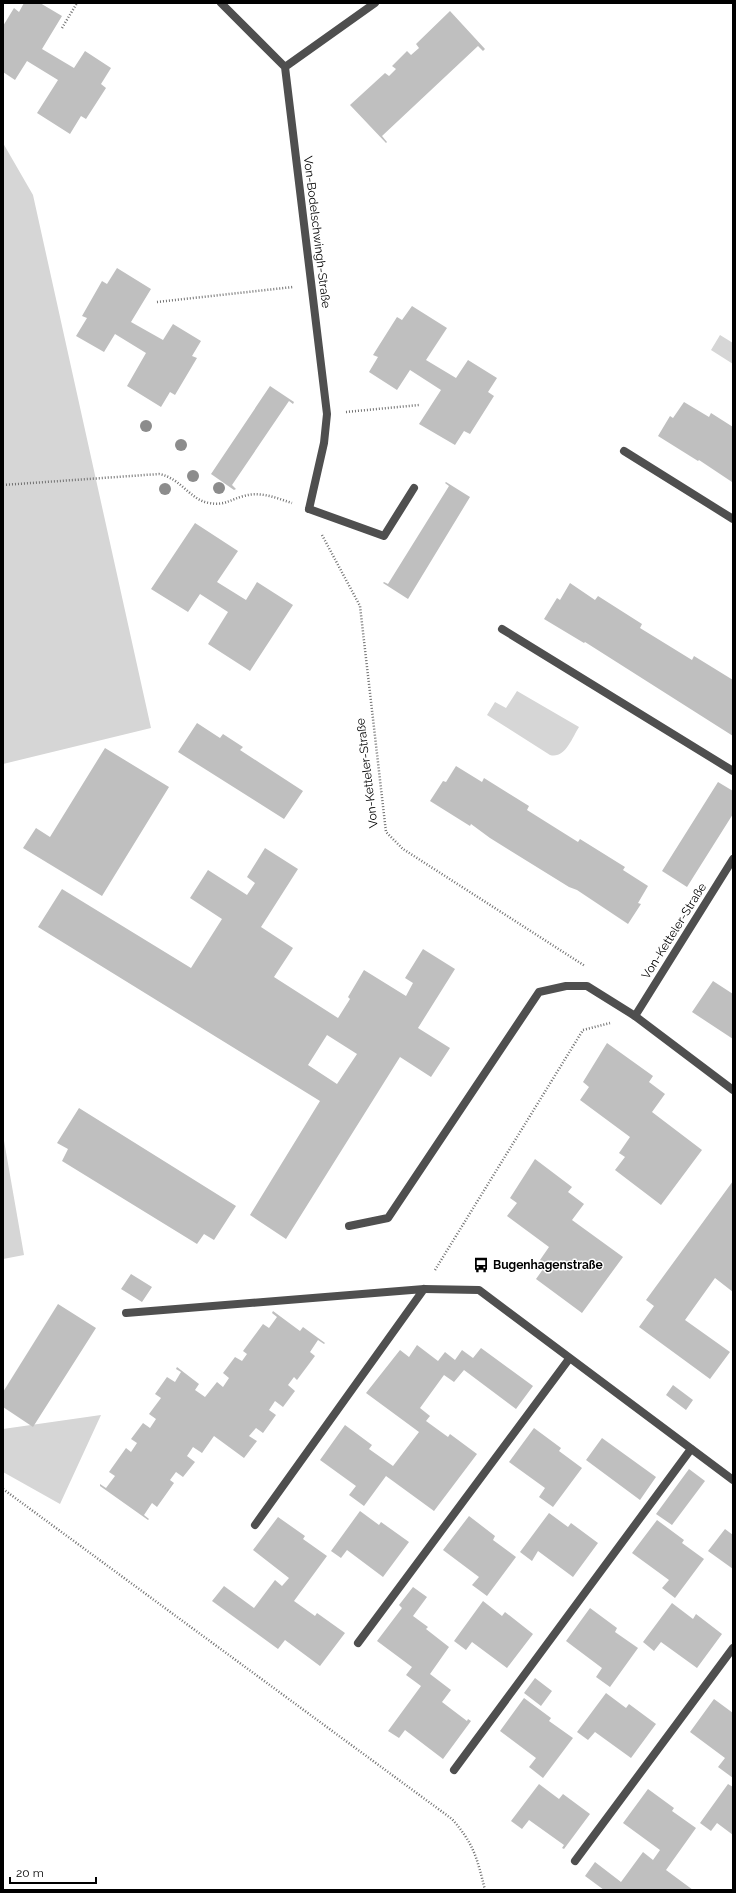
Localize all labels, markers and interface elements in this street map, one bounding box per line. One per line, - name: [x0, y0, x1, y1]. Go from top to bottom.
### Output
- street label: Von-Bodelschwingh-Straße: [301, 155, 333, 309]
- street label: Von-Ketteler-Straße: [353, 717, 381, 829]
- street label: Von-Ketteler-Straße: [639, 880, 709, 982]
- bus stop icon: Bugenhagenstraße: [472, 1256, 490, 1274]
- place label: Bugenhagenstraße: [493, 1258, 603, 1272]
- scale bar: [10, 1859, 96, 1885]
- text: 20 m: [16, 1866, 44, 1880]

